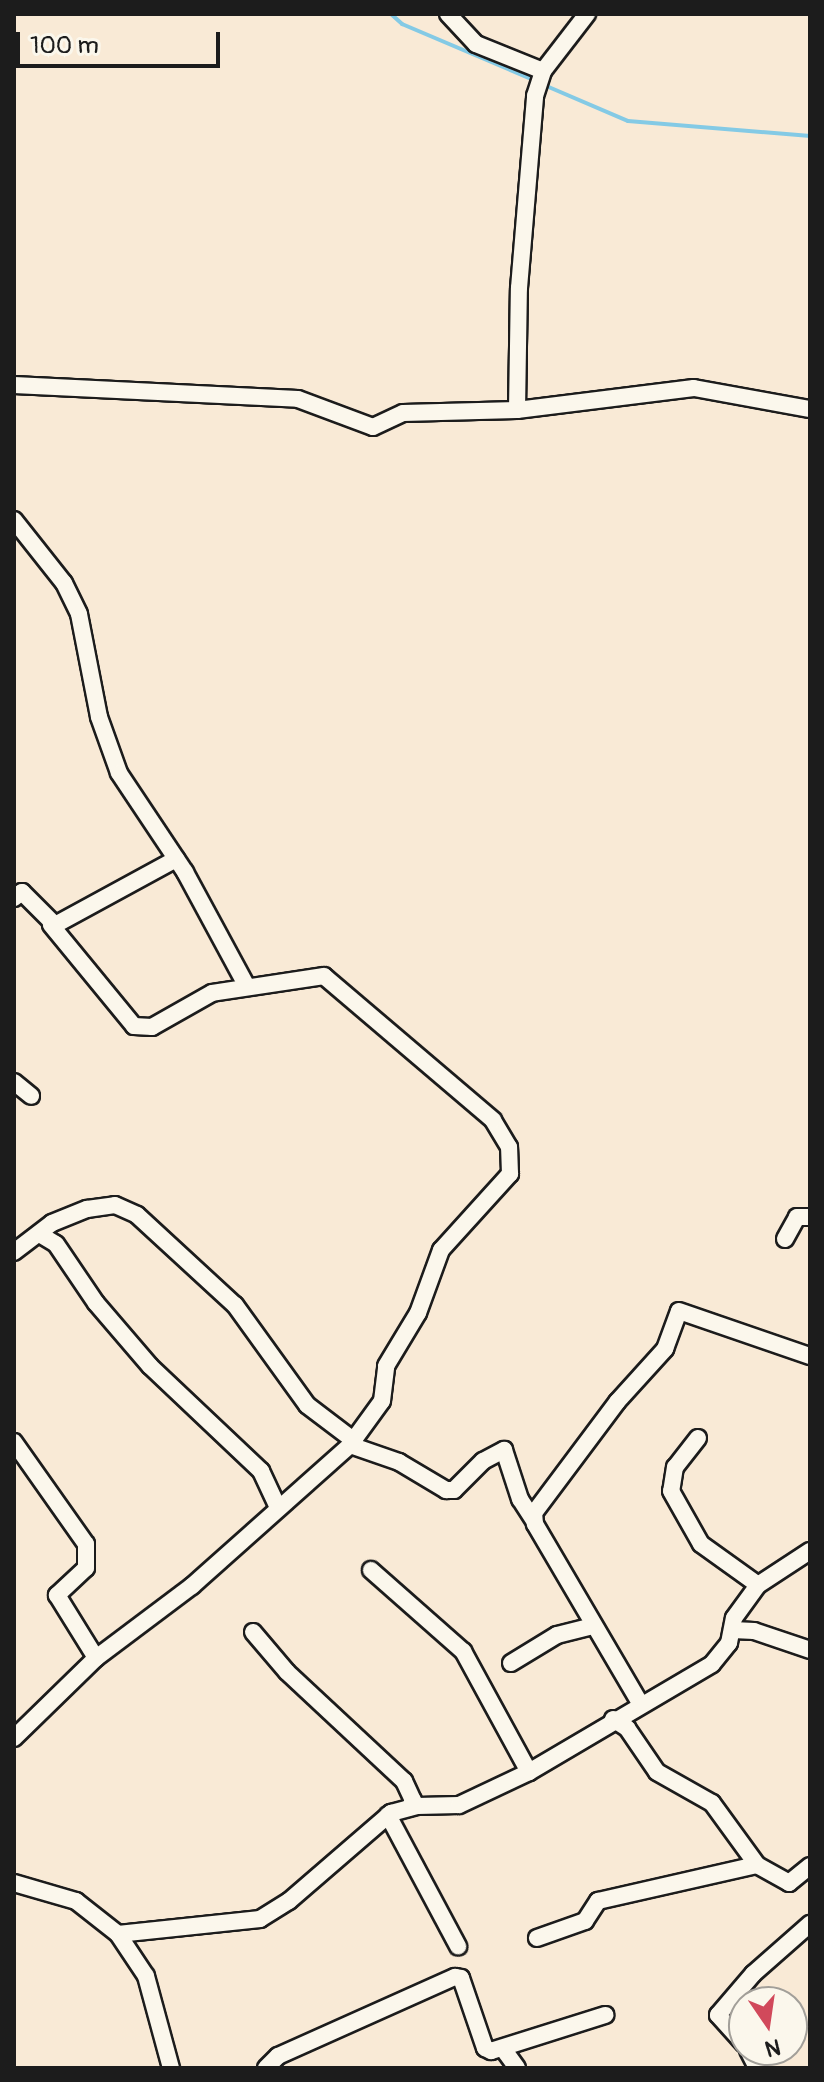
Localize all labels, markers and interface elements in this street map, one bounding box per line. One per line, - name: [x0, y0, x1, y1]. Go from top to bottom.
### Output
- scale bar: [20, 16, 224, 66]
- text: 100 m: [30, 31, 99, 60]
- north arrow: [728, 1986, 808, 2066]
- text: N: [763, 2032, 783, 2063]

